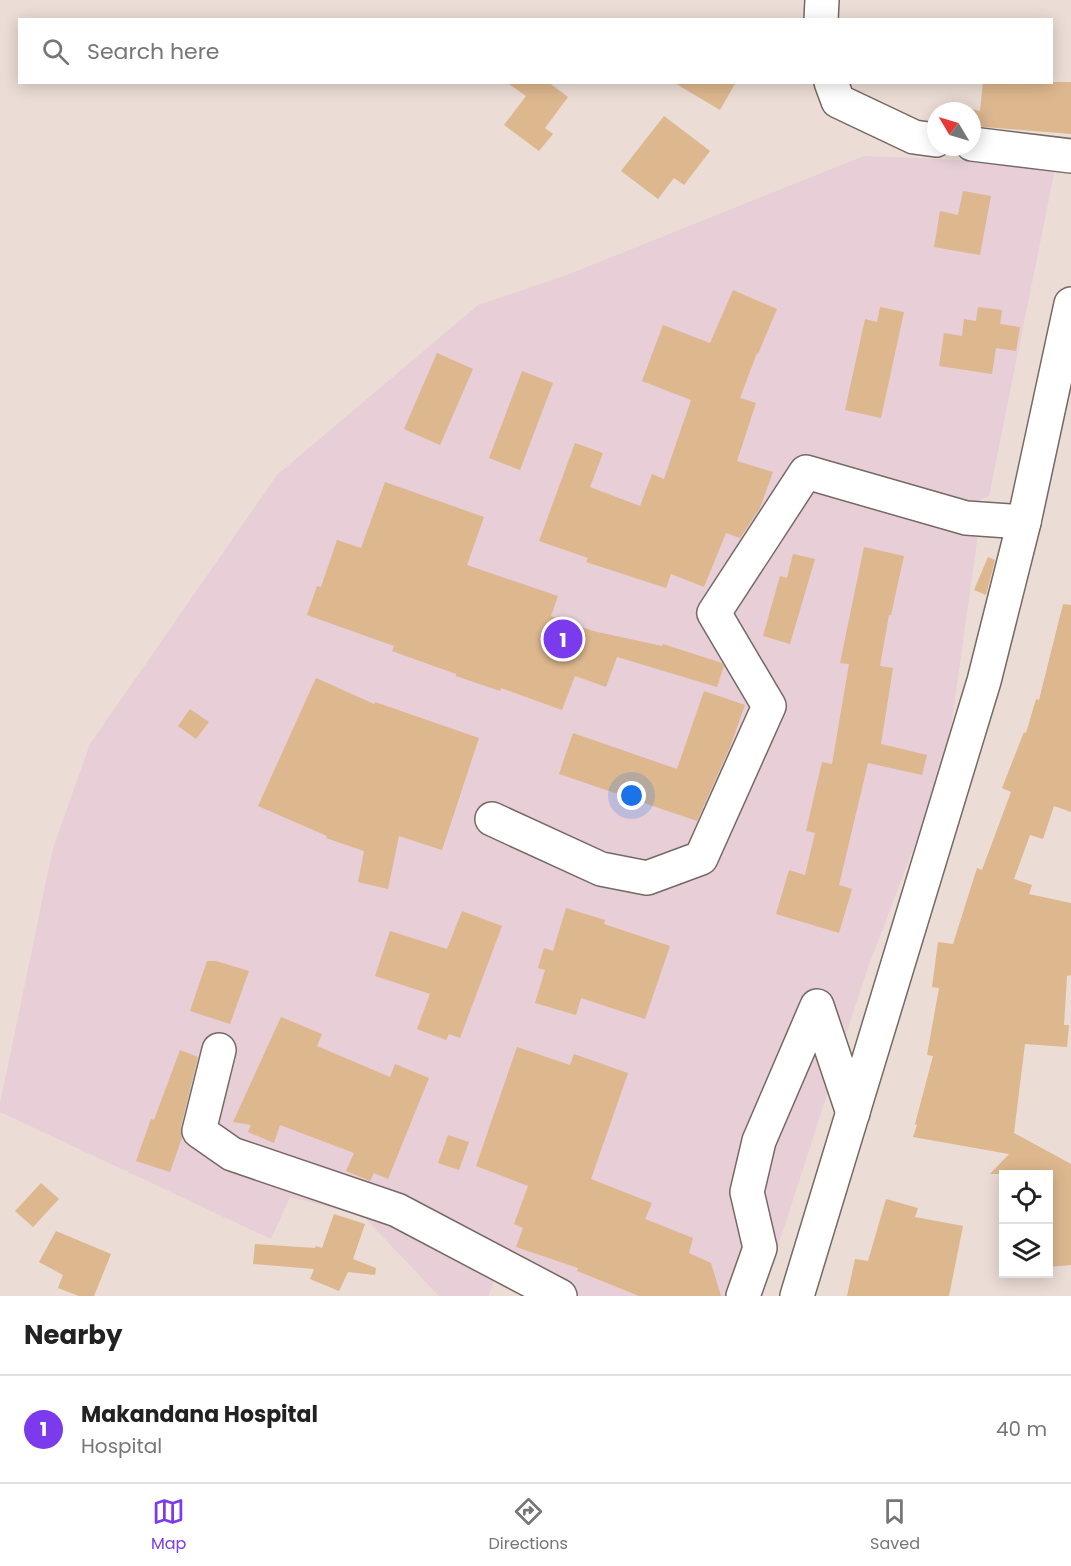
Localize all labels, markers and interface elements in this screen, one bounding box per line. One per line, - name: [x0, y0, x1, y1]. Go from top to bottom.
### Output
- search box: [18, 18, 1053, 84]
- icon: search: [39, 35, 72, 68]
- text: Search here: [87, 36, 220, 67]
- north arrow: [927, 102, 981, 156]
- pin: 1: [544, 616, 582, 662]
- your location: [617, 781, 646, 810]
- map controls: [999, 1170, 1053, 1278]
- button: locate: [999, 1170, 1053, 1224]
- button: layers: [999, 1224, 1053, 1278]
- text: Nearby: [24, 1317, 122, 1353]
- text: Makandana Hospital: [81, 1399, 318, 1430]
- text: 1: [40, 1415, 47, 1443]
- text: 40 m: [996, 1415, 1047, 1443]
- text: Hospital: [81, 1432, 162, 1460]
- tab: Map: [151, 1495, 186, 1556]
- tab: Directions: [489, 1495, 568, 1556]
- tab: Saved: [870, 1495, 920, 1556]

